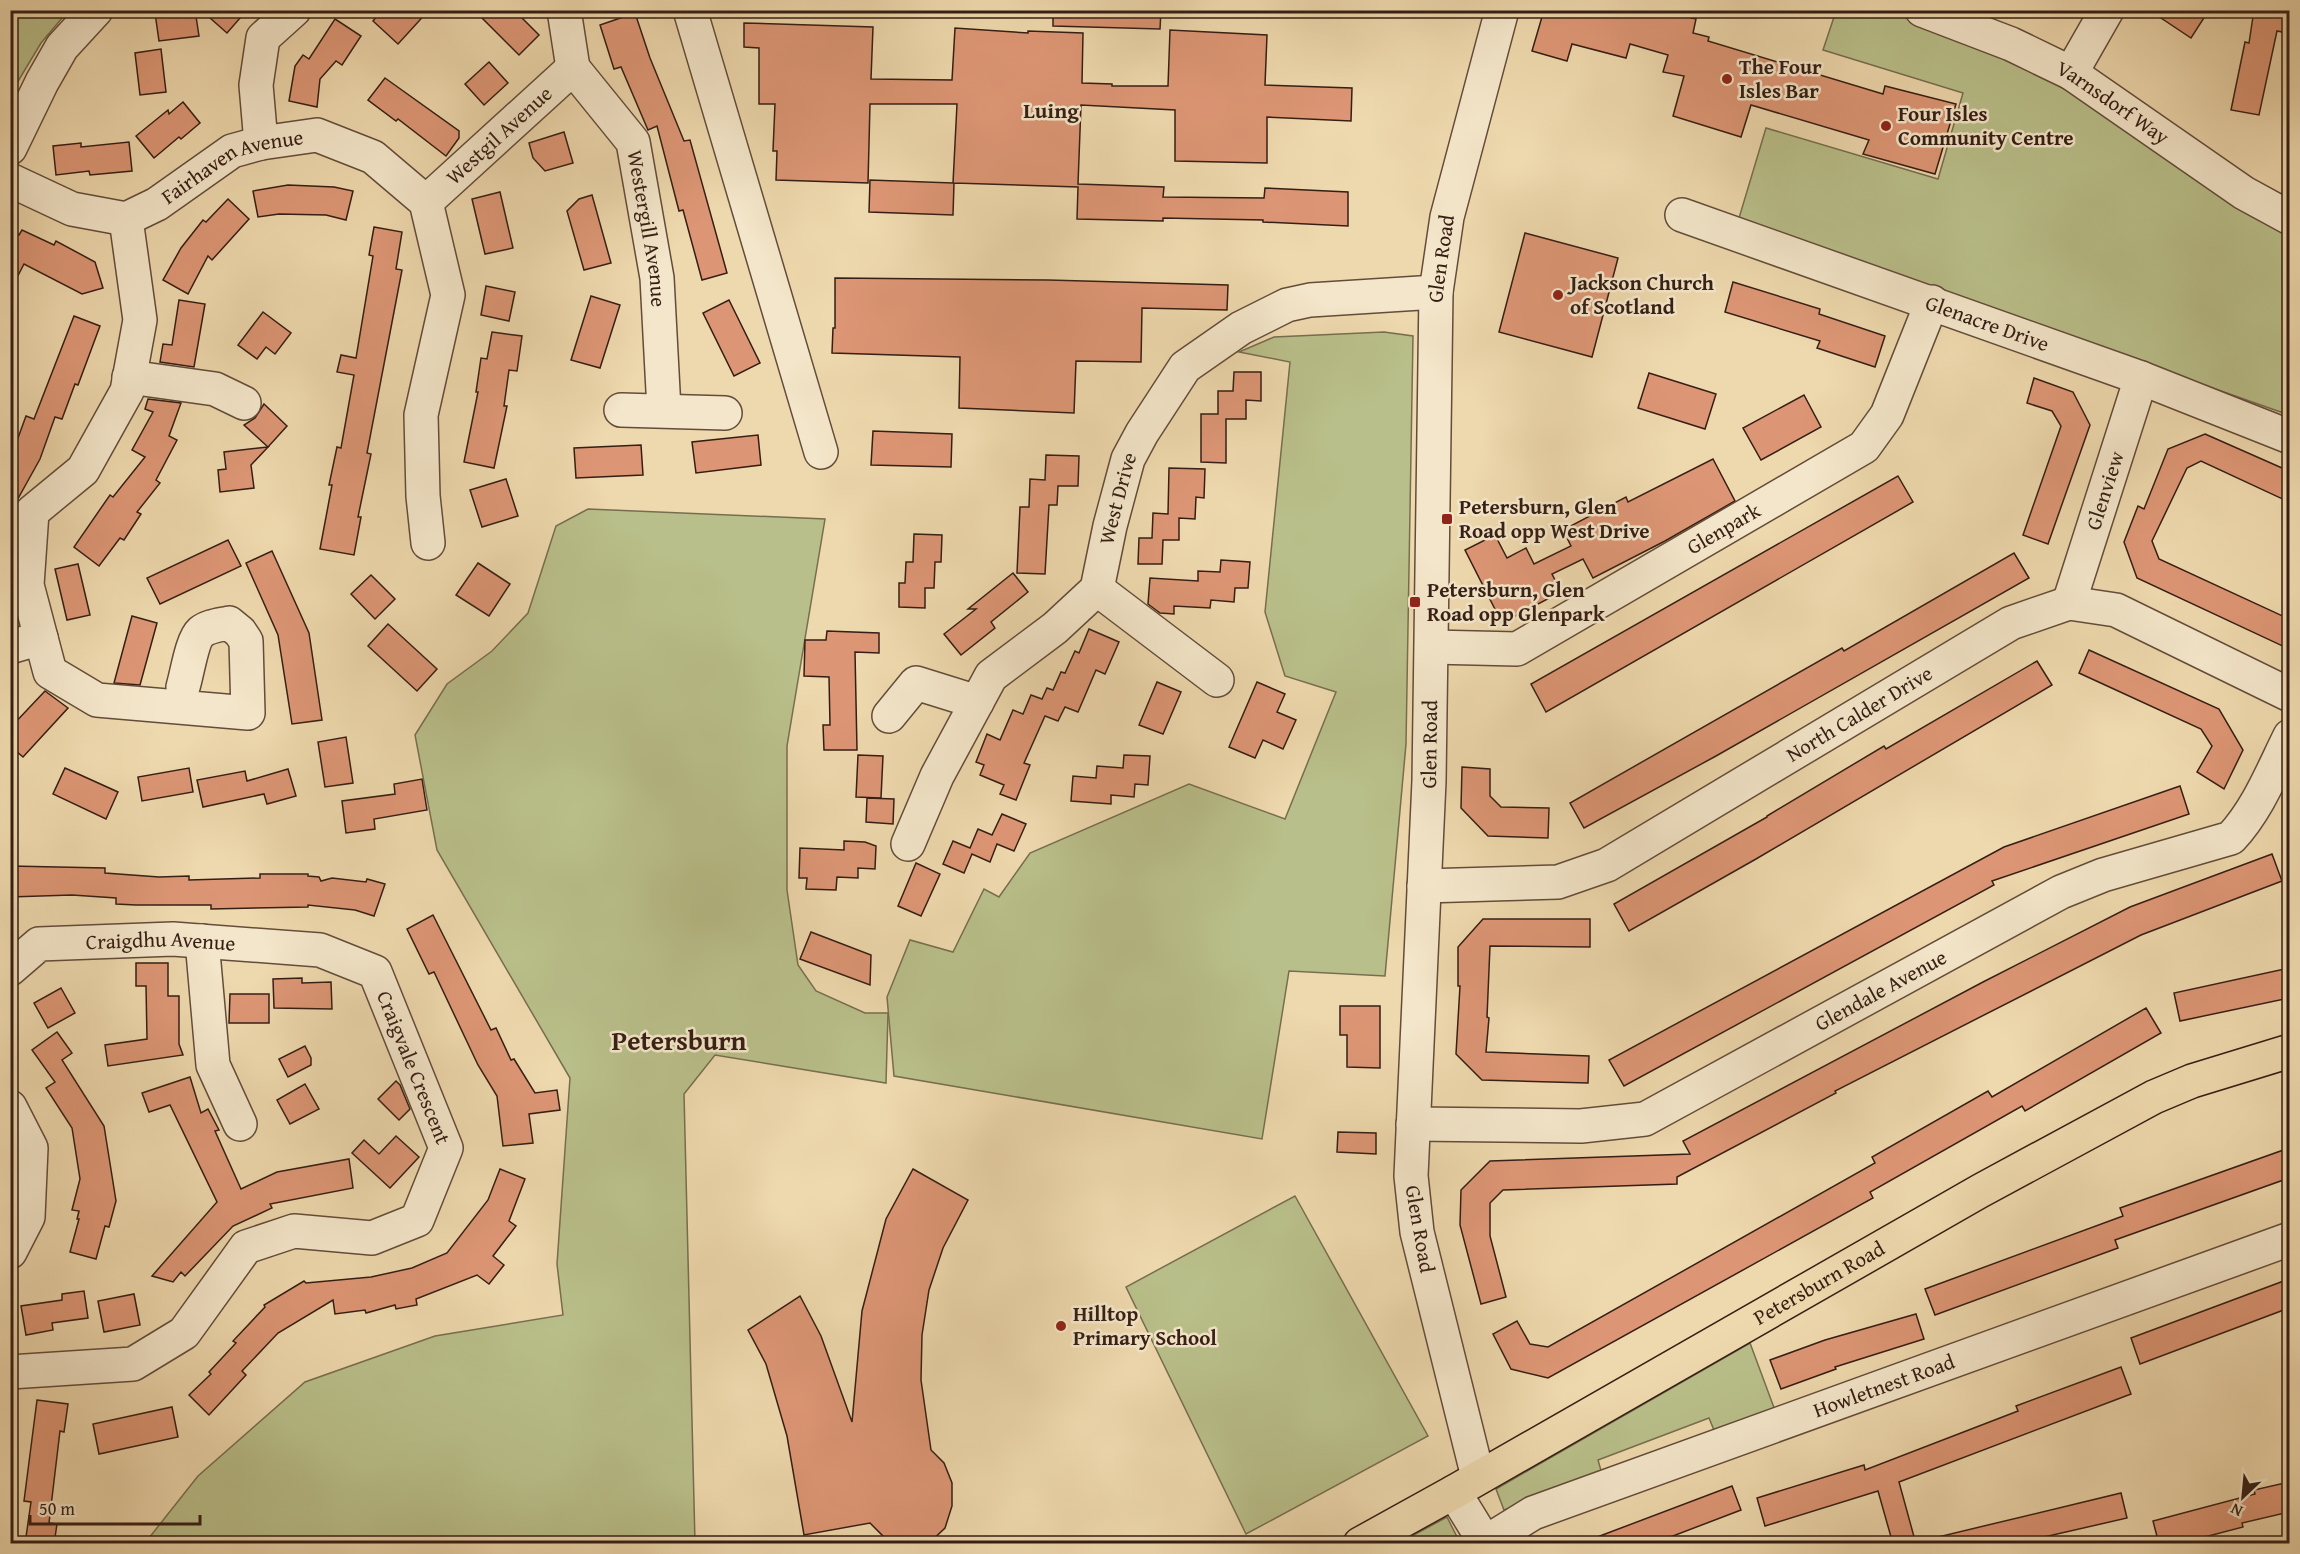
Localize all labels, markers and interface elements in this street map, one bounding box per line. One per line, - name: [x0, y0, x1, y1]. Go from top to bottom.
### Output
- place label: The Four Isles Bar: [1739, 51, 1822, 106]
- street label: Varnsdorf Way: [2052, 52, 2176, 152]
- marker: The Four Isles Bar: [1720, 72, 1734, 86]
- street label: Westgil Avenue: [439, 78, 559, 192]
- district label: Luing: [1023, 94, 1079, 126]
- place label: Four Isles Community Centre: [1898, 98, 2074, 153]
- marker: Four Isles Community Centre: [1879, 119, 1893, 133]
- street label: Fairhaven Avenue: [154, 121, 305, 212]
- street label: Westergill Avenue: [620, 148, 675, 308]
- street label: Glen Road: [1420, 212, 1462, 303]
- place label: Jackson Church of Scotland: [1567, 267, 1715, 322]
- street label: Glenacre Drive: [1921, 287, 2054, 359]
- marker: Jackson Church of Scotland: [1551, 288, 1565, 302]
- street label: West Drive: [1091, 445, 1144, 547]
- street label: Glenview: [2077, 447, 2132, 534]
- place label: Petersburn, Glen Road opp West Drive: [1459, 491, 1650, 546]
- street label: Glenpark: [1681, 495, 1766, 562]
- marker: Petersburn, Glen Road opp West Drive: [1440, 512, 1454, 526]
- place label: Petersburn, Glen Road opp Glenpark: [1427, 574, 1606, 629]
- marker: Petersburn, Glen Road opp Glenpark: [1408, 595, 1422, 609]
- street label: North Calder Drive: [1780, 658, 1938, 769]
- street label: Glen Road: [1413, 699, 1445, 789]
- street label: Craigdhu Avenue: [85, 923, 237, 959]
- street label: Glendale Avenue: [1809, 941, 1952, 1038]
- street label: Craigvale Crescent: [369, 986, 459, 1149]
- district label: Petersburn: [611, 1020, 747, 1060]
- street label: Glen Road: [1398, 1183, 1444, 1276]
- street label: Petersburn Road: [1747, 1232, 1891, 1333]
- place label: Hilltop Primary School: [1073, 1298, 1217, 1353]
- marker: Hilltop Primary School: [1054, 1319, 1068, 1333]
- street label: Howletnest Road: [1809, 1345, 1960, 1425]
- north arrow: [2213, 1467, 2273, 1527]
- scale bar: [30, 1488, 200, 1526]
- text: 50 m: [39, 1495, 75, 1522]
- text: N: [2226, 1497, 2246, 1524]

